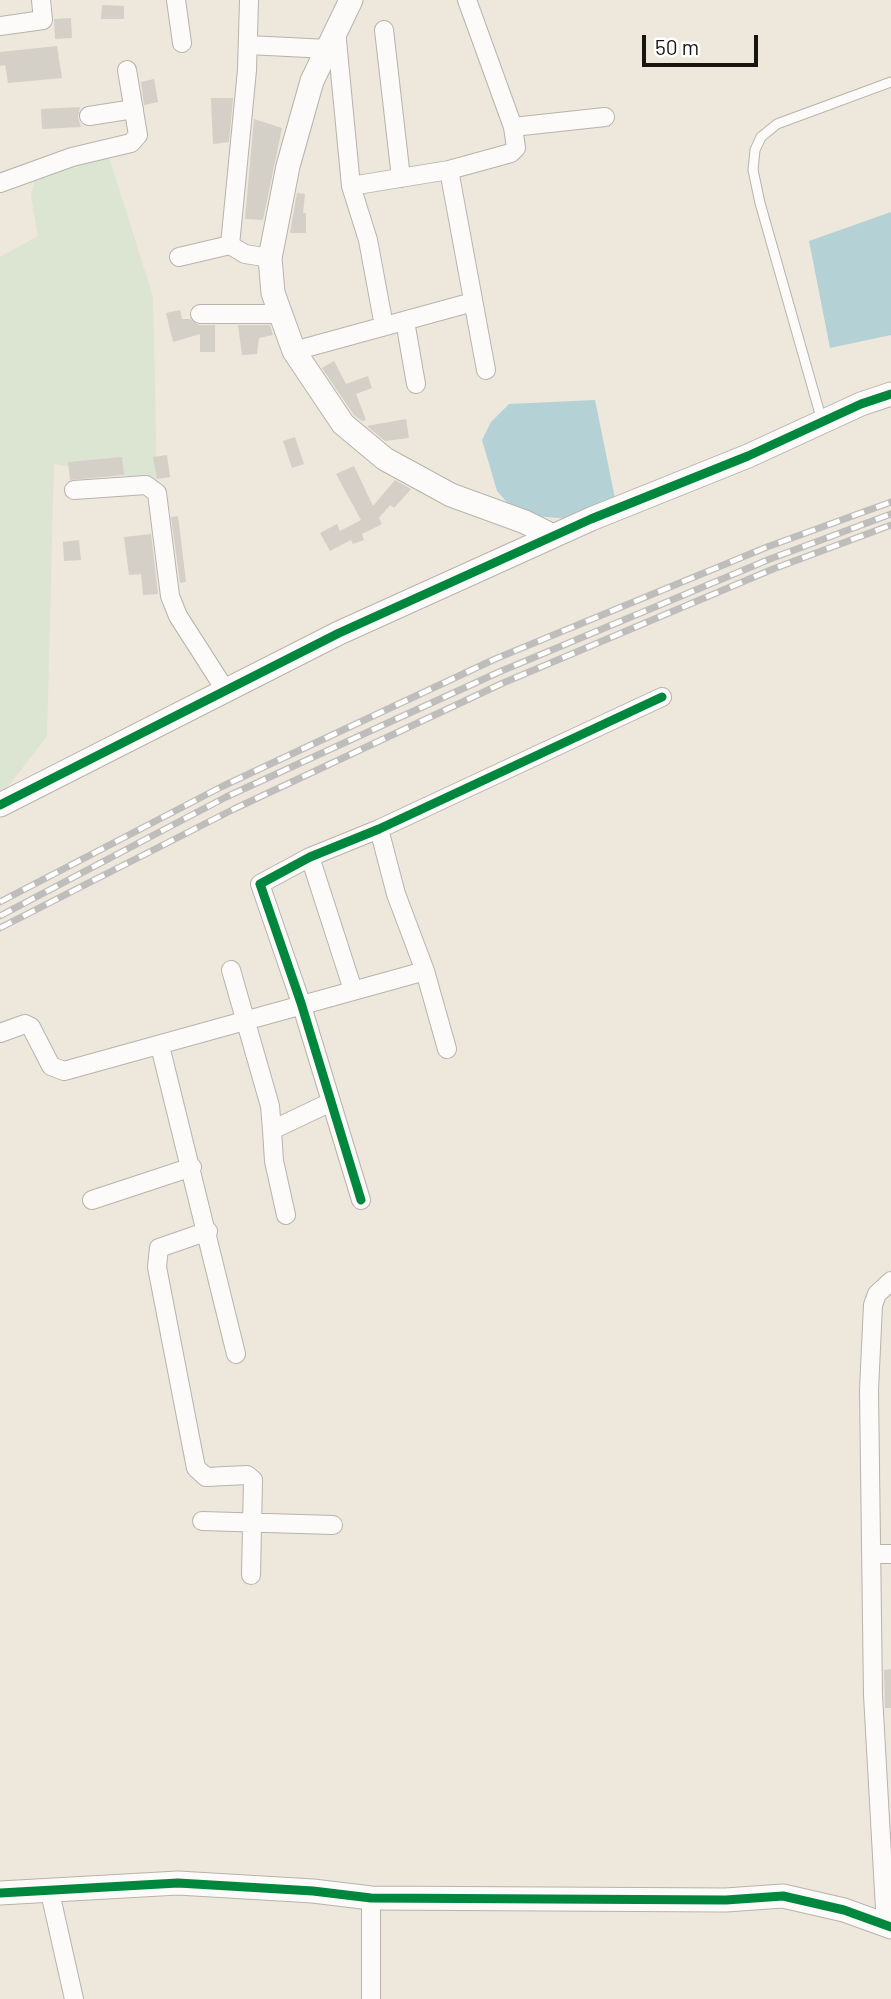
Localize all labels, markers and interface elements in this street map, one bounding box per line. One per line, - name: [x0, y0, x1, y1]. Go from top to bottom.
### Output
- scale bar: [646, 21, 762, 65]
- text: 50 m: [655, 34, 699, 59]

